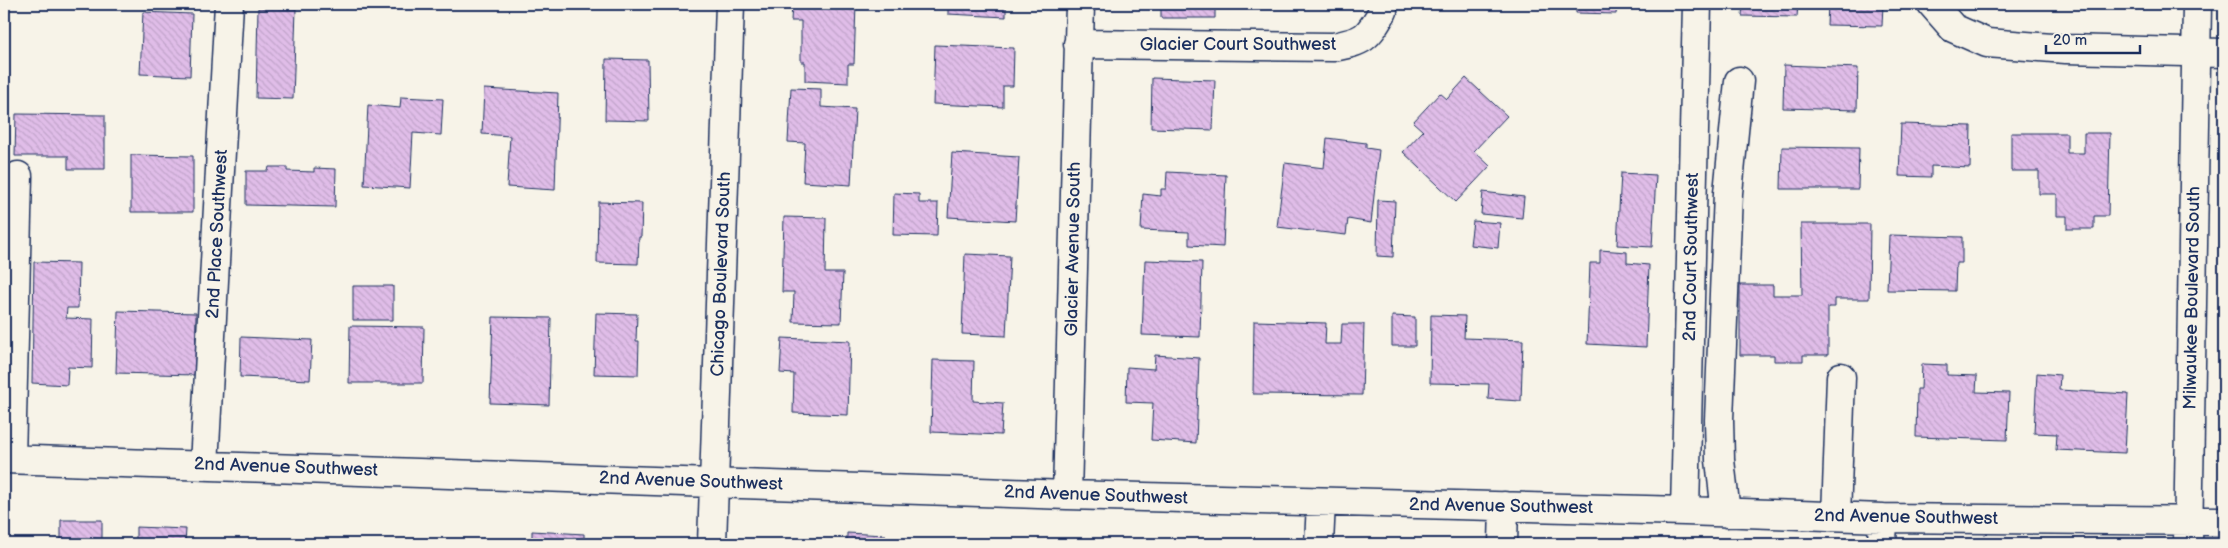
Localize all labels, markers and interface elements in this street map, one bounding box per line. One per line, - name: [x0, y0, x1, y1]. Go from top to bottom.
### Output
- scale bar: [2046, 22, 2139, 54]
- text: 20 m: [2053, 31, 2087, 50]
- street label: Glacier Court Southwest: [1140, 34, 1337, 55]
- street label: 2nd Place Southwest: [202, 148, 232, 319]
- street label: Glacier Avenue South: [1061, 161, 1085, 337]
- street label: Chicago Boulevard South: [707, 171, 735, 377]
- street label: 2nd Court Southwest: [1679, 172, 1703, 342]
- street label: Milwaukee Boulevard South: [2180, 186, 2204, 410]
- street label: 2nd Avenue Southwest: [194, 453, 379, 481]
- street label: 2nd Avenue Southwest: [599, 467, 784, 495]
- street label: 2nd Avenue Southwest: [1004, 481, 1189, 509]
- street label: 2nd Avenue Southwest: [1409, 494, 1594, 518]
- street label: 2nd Avenue Southwest: [1814, 505, 1999, 529]

